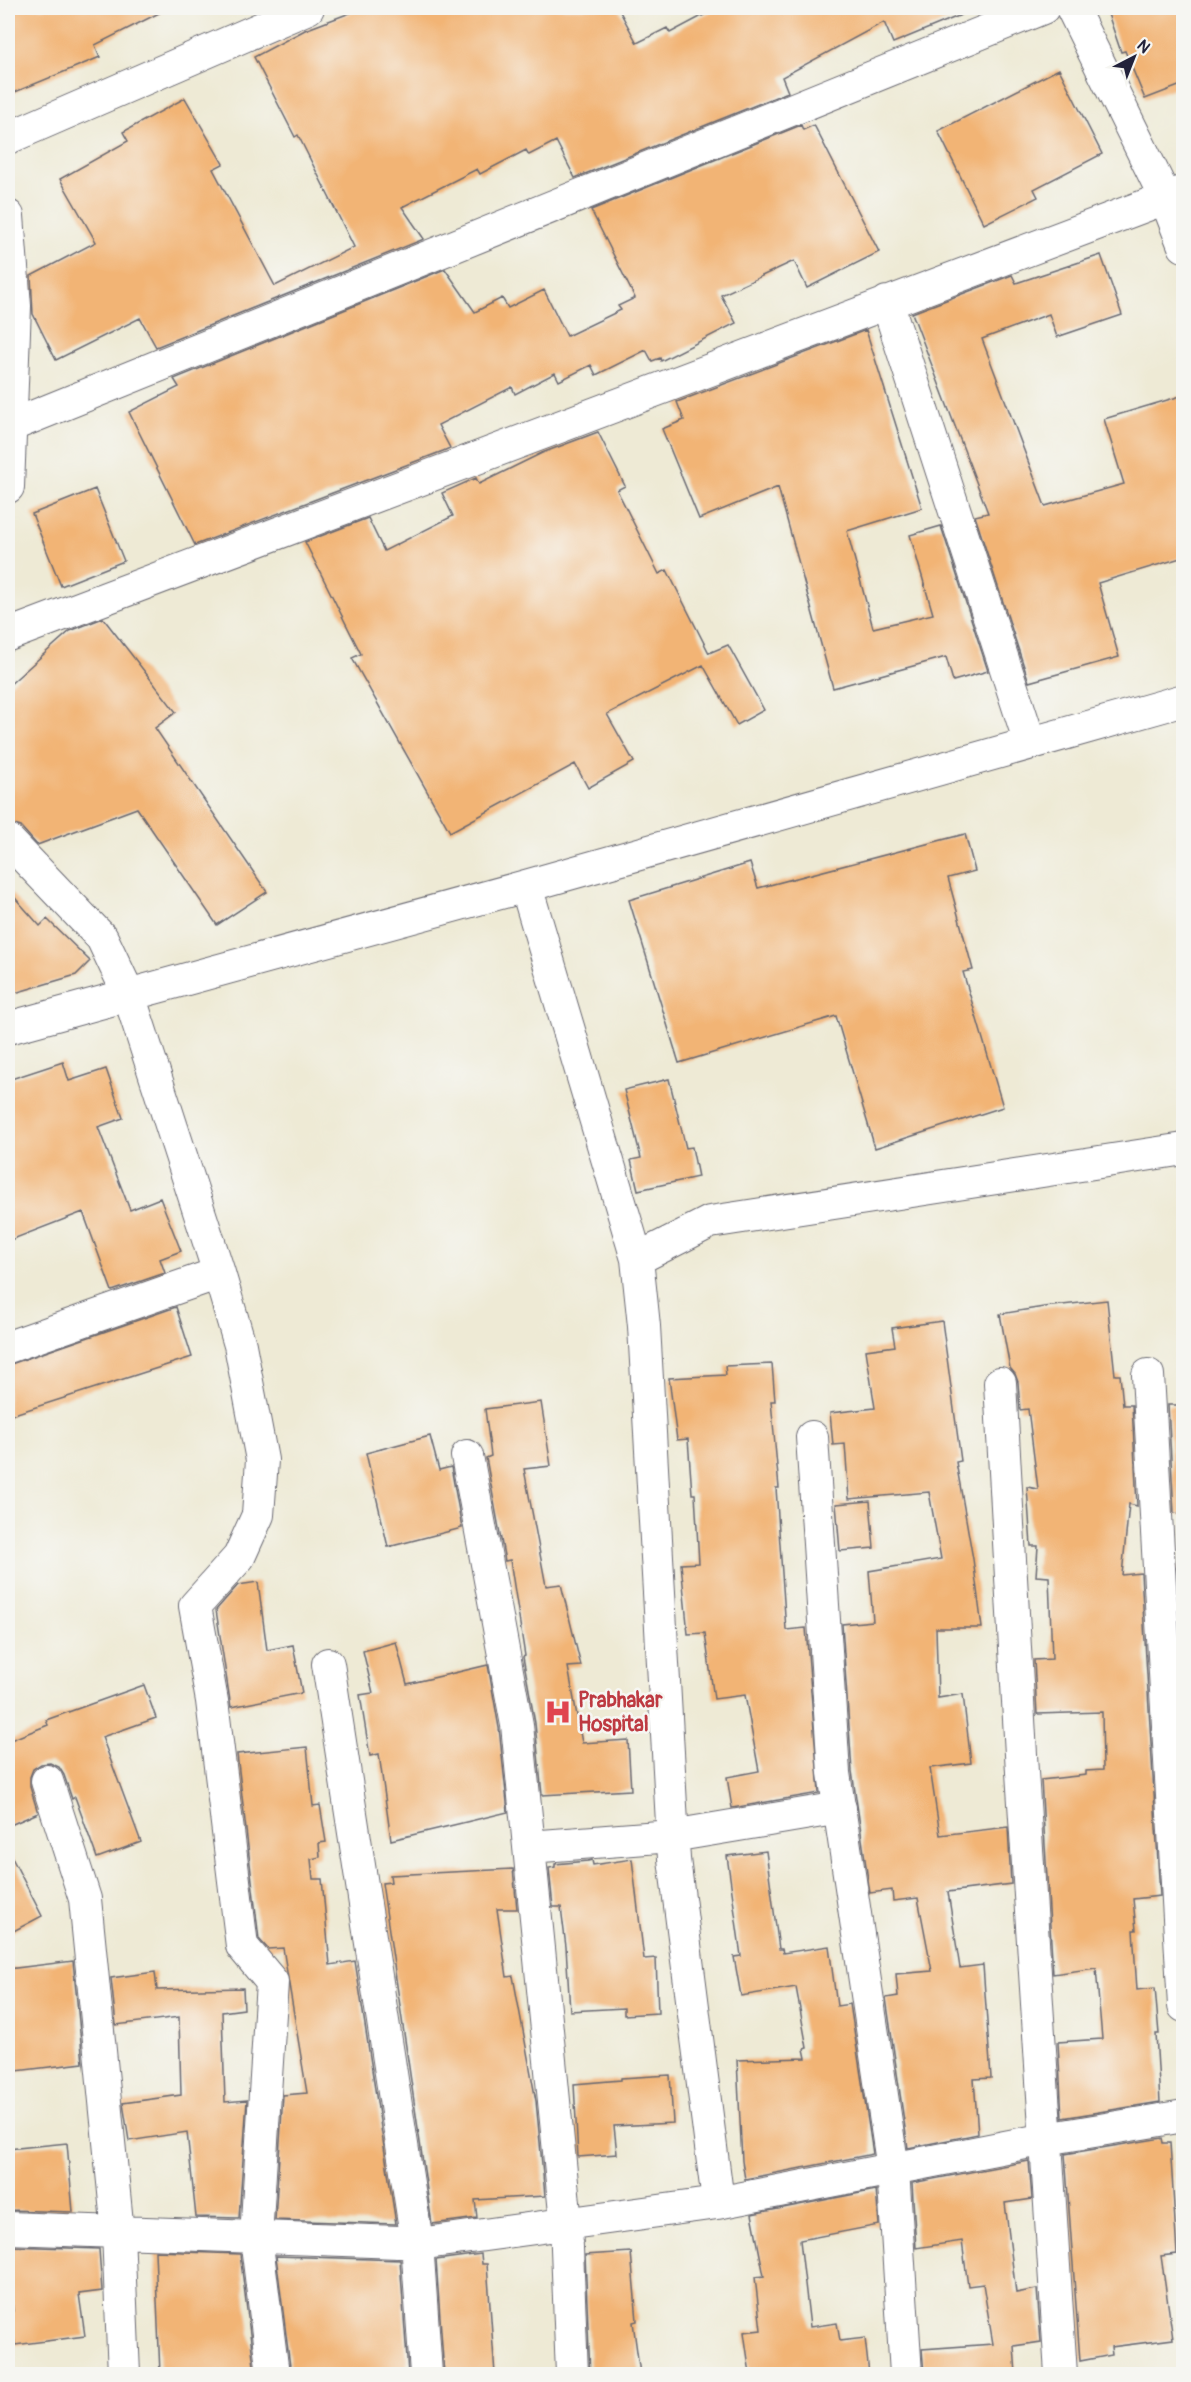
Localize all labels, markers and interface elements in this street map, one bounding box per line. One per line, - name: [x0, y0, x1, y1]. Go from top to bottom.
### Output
- north arrow: [1104, 27, 1164, 87]
- text: N: [1133, 36, 1154, 58]
- place label: Prabhakar Hospital: [578, 1687, 663, 1738]
- hospital icon: Prabhakar Hospital: [543, 1697, 573, 1727]

